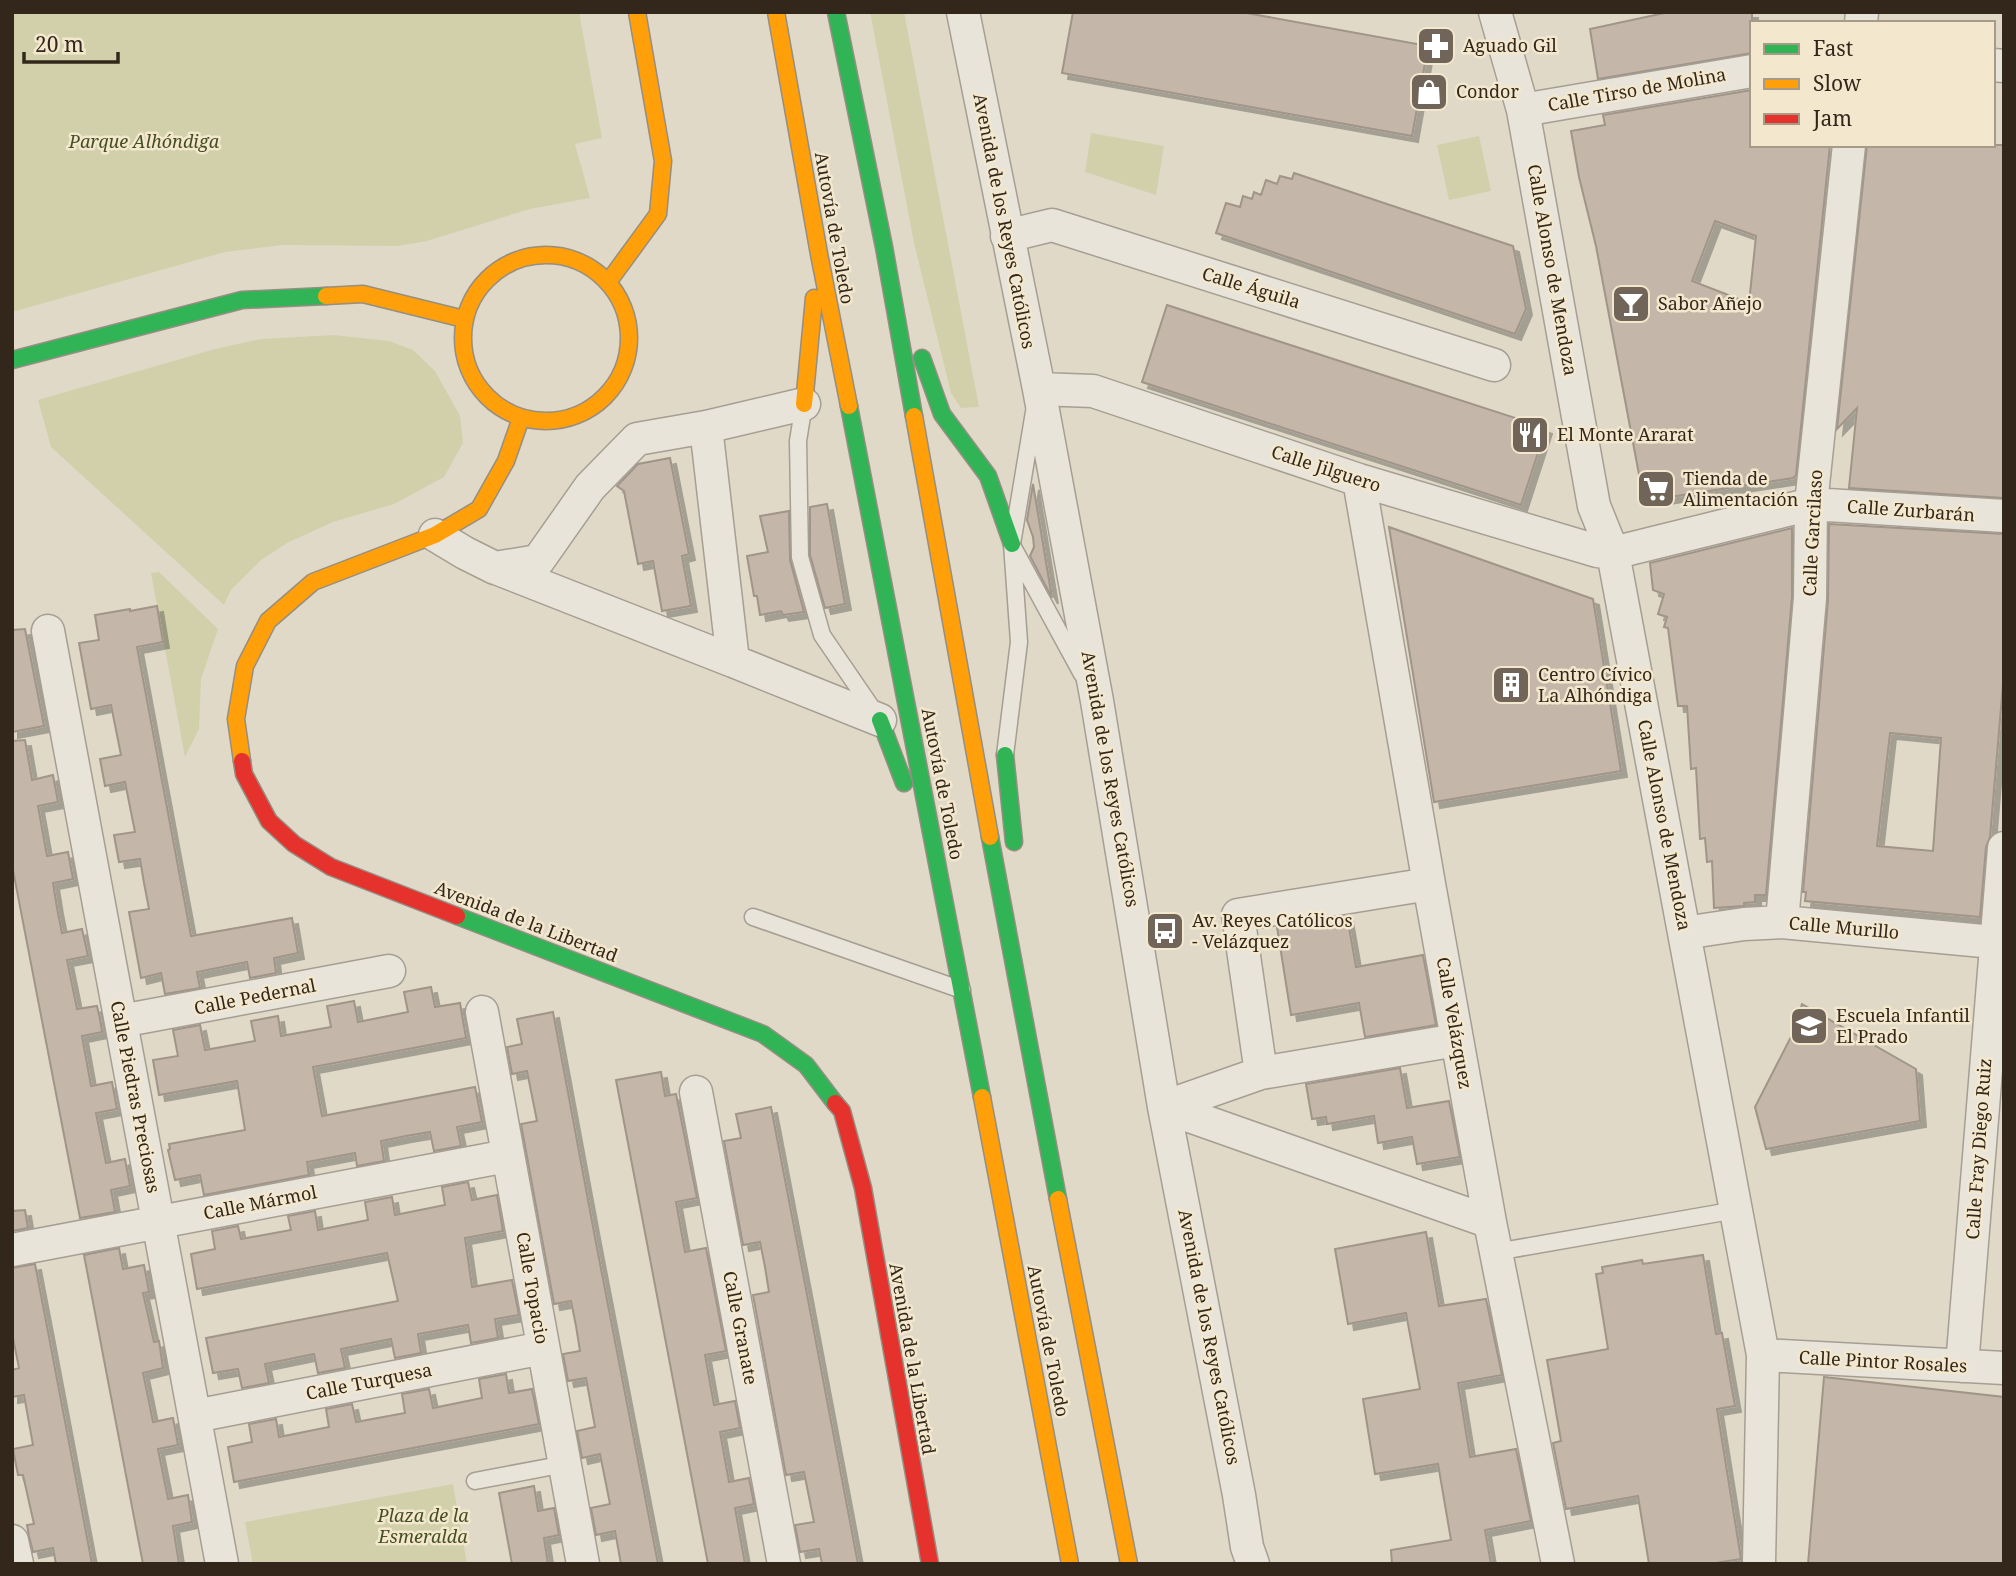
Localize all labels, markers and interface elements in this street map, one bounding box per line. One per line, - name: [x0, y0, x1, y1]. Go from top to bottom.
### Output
- scale bar: [24, 21, 119, 65]
- legend: [1750, 21, 1995, 147]
- pharmacy icon: Aguado Gil: [1415, 25, 1457, 67]
- text: 20 m: [35, 30, 84, 58]
- place label: Aguado Gil: [1463, 33, 1557, 57]
- text: Fast: [1813, 34, 1853, 62]
- street label: Calle Tirso de Molina: [1546, 61, 1728, 117]
- text: Slow: [1813, 69, 1862, 97]
- shop icon: Condor: [1408, 71, 1450, 113]
- place label: Condor: [1456, 79, 1519, 103]
- street label: Avenida de los Reyes Católicos: [968, 91, 1042, 351]
- text: Jam: [1812, 104, 1852, 132]
- park label: Parque Alhóndiga: [68, 129, 220, 153]
- street label: Autovía de Toledo: [810, 150, 860, 306]
- street label: Calle Alonso de Mendoza: [1523, 162, 1583, 377]
- street label: Calle Águila: [1199, 261, 1303, 313]
- bar icon: Sabor Añejo: [1610, 283, 1652, 325]
- place label: Sabor Añejo: [1658, 291, 1762, 315]
- restaurant icon: El Monte Ararat: [1509, 414, 1551, 456]
- place label: El Monte Ararat: [1557, 422, 1694, 446]
- street label: Calle Jilguero: [1268, 439, 1384, 497]
- place label: Tienda de Alimentación: [1683, 466, 1799, 511]
- supermarket icon: Tienda de Alimentación: [1635, 468, 1677, 510]
- street label: Calle Garcilaso: [1797, 469, 1827, 597]
- street label: Calle Zurbarán: [1846, 494, 1976, 526]
- street label: Avenida de los Reyes Católicos: [1077, 649, 1145, 909]
- place label: Centro Cívico La Alhóndiga: [1538, 662, 1652, 707]
- building icon: Centro Cívico La Alhóndiga: [1490, 664, 1532, 706]
- street label: Autovía de Toledo: [917, 706, 969, 862]
- street label: Calle Alonso de Mendoza: [1633, 717, 1697, 932]
- street label: Avenida de la Libertad: [431, 875, 621, 967]
- place label: Av. Reyes Católicos - Velázquez: [1192, 908, 1353, 953]
- bus stop icon: Av. Reyes Católicos - Velázquez: [1144, 910, 1186, 952]
- street label: Calle Murillo: [1788, 910, 1900, 944]
- street label: Calle Velázquez: [1432, 955, 1478, 1091]
- street label: Calle Pedernal: [192, 972, 318, 1020]
- street label: Calle Piedras Preciosas: [106, 999, 166, 1195]
- place label: Escuela Infantil El Prado: [1836, 1003, 1970, 1048]
- school or university icon: Escuela Infantil El Prado: [1788, 1005, 1830, 1047]
- street label: Calle Fray Diego Ruiz: [1960, 1058, 1996, 1240]
- street label: Calle Mármol: [201, 1179, 319, 1225]
- street label: Avenida de los Reyes Católicos: [1173, 1207, 1247, 1467]
- street label: Calle Topacio: [511, 1230, 555, 1346]
- street label: Avenida de la Libertad: [884, 1261, 942, 1457]
- street label: Autovía de Toledo: [1023, 1263, 1075, 1419]
- street label: Calle Granate: [718, 1269, 764, 1387]
- street label: Calle Pintor Rosales: [1798, 1345, 1968, 1377]
- street label: Calle Turquesa: [304, 1357, 434, 1405]
- park label: Plaza de la Esmeralda: [376, 1503, 469, 1548]

